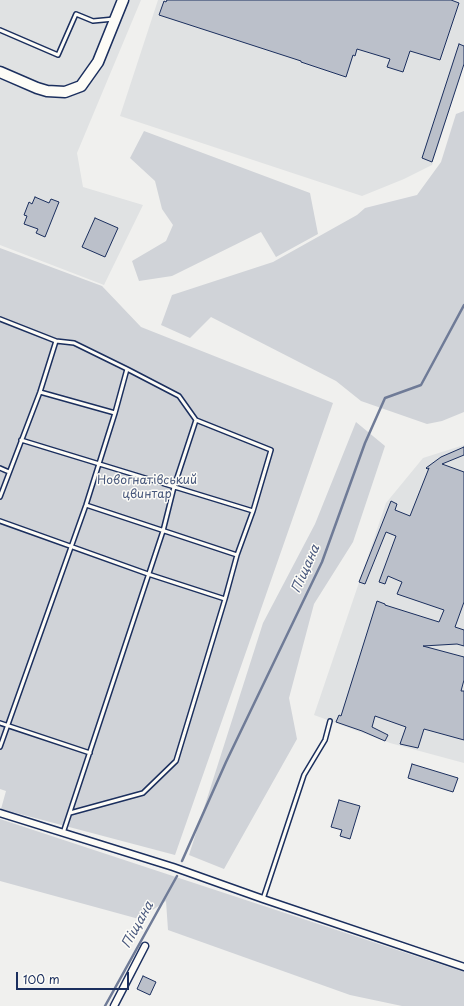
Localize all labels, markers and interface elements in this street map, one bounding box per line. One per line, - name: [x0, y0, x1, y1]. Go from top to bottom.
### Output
- park label: Новогнатівський цвинтар: [97, 474, 197, 502]
- water label: Піщана: [289, 543, 323, 595]
- water label: Піщана: [119, 899, 157, 951]
- scale bar: [18, 964, 131, 990]
- text: 100 m: [23, 970, 60, 988]

